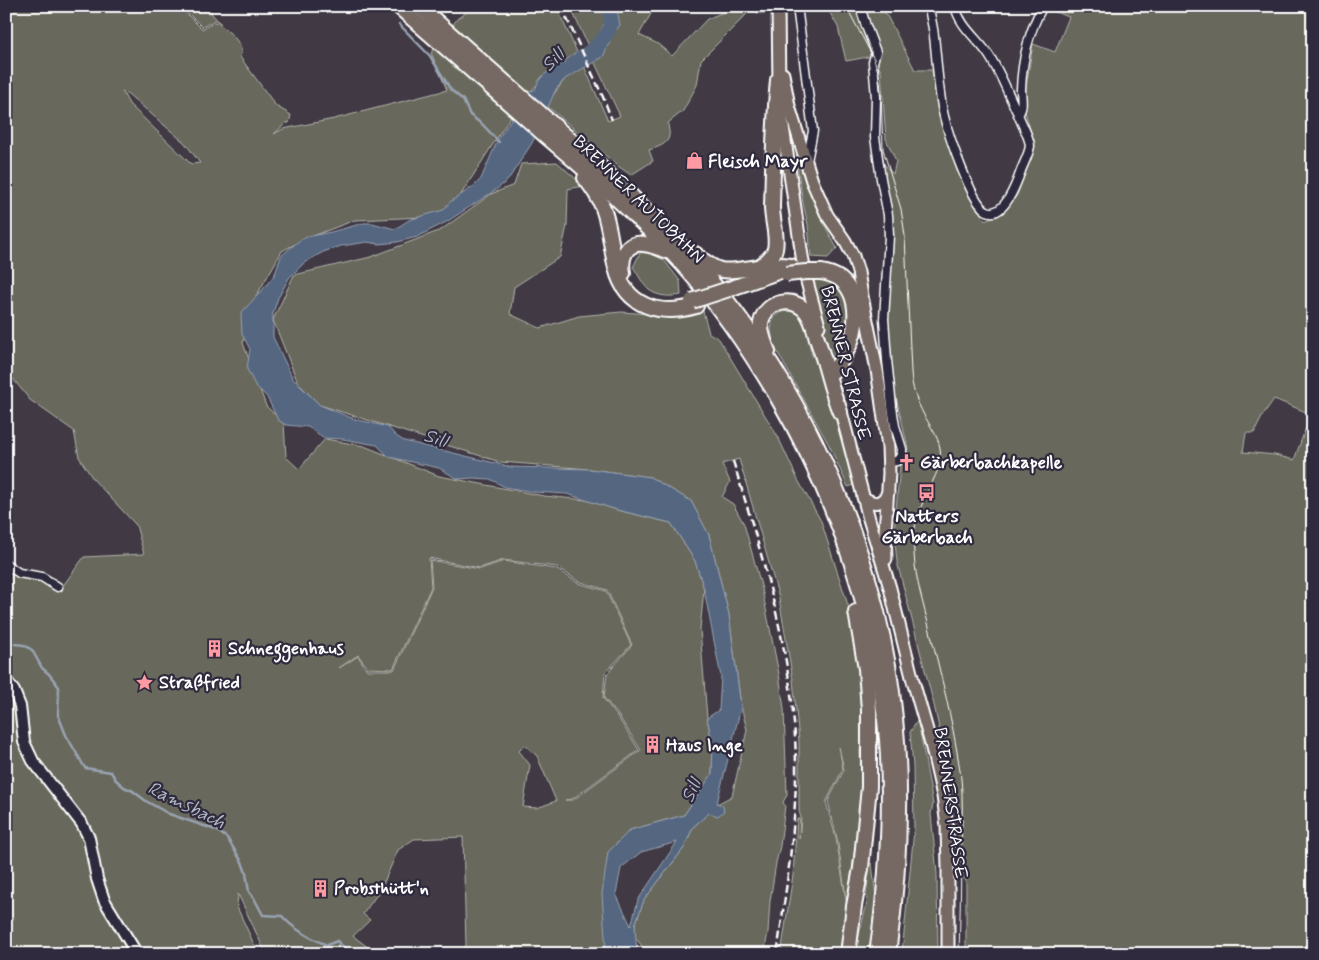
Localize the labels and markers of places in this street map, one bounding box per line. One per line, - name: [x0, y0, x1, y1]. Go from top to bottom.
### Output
- place label: Fleisch Mayr: [708, 150, 808, 174]
- shop icon: Fleisch Mayr: [684, 151, 704, 171]
- place label: Gärberbachkapelle: [920, 451, 1063, 475]
- church icon: Gärberbachkapelle: [896, 452, 916, 472]
- bus stop icon: Natters Gärberbach: [917, 483, 937, 503]
- place label: Natters Gärberbach: [881, 505, 973, 550]
- place label: Schneggenhaus: [228, 637, 344, 663]
- building icon: Schneggenhaus: [204, 638, 224, 658]
- place label: Straßfried: [159, 671, 240, 695]
- place icon: Straßfried: [135, 672, 155, 692]
- place label: Haus Inge: [666, 734, 743, 758]
- building icon: Haus Inge: [642, 735, 662, 755]
- place label: Probsthütt'n: [334, 877, 429, 901]
- building icon: Probsthütt'n: [310, 878, 330, 898]

